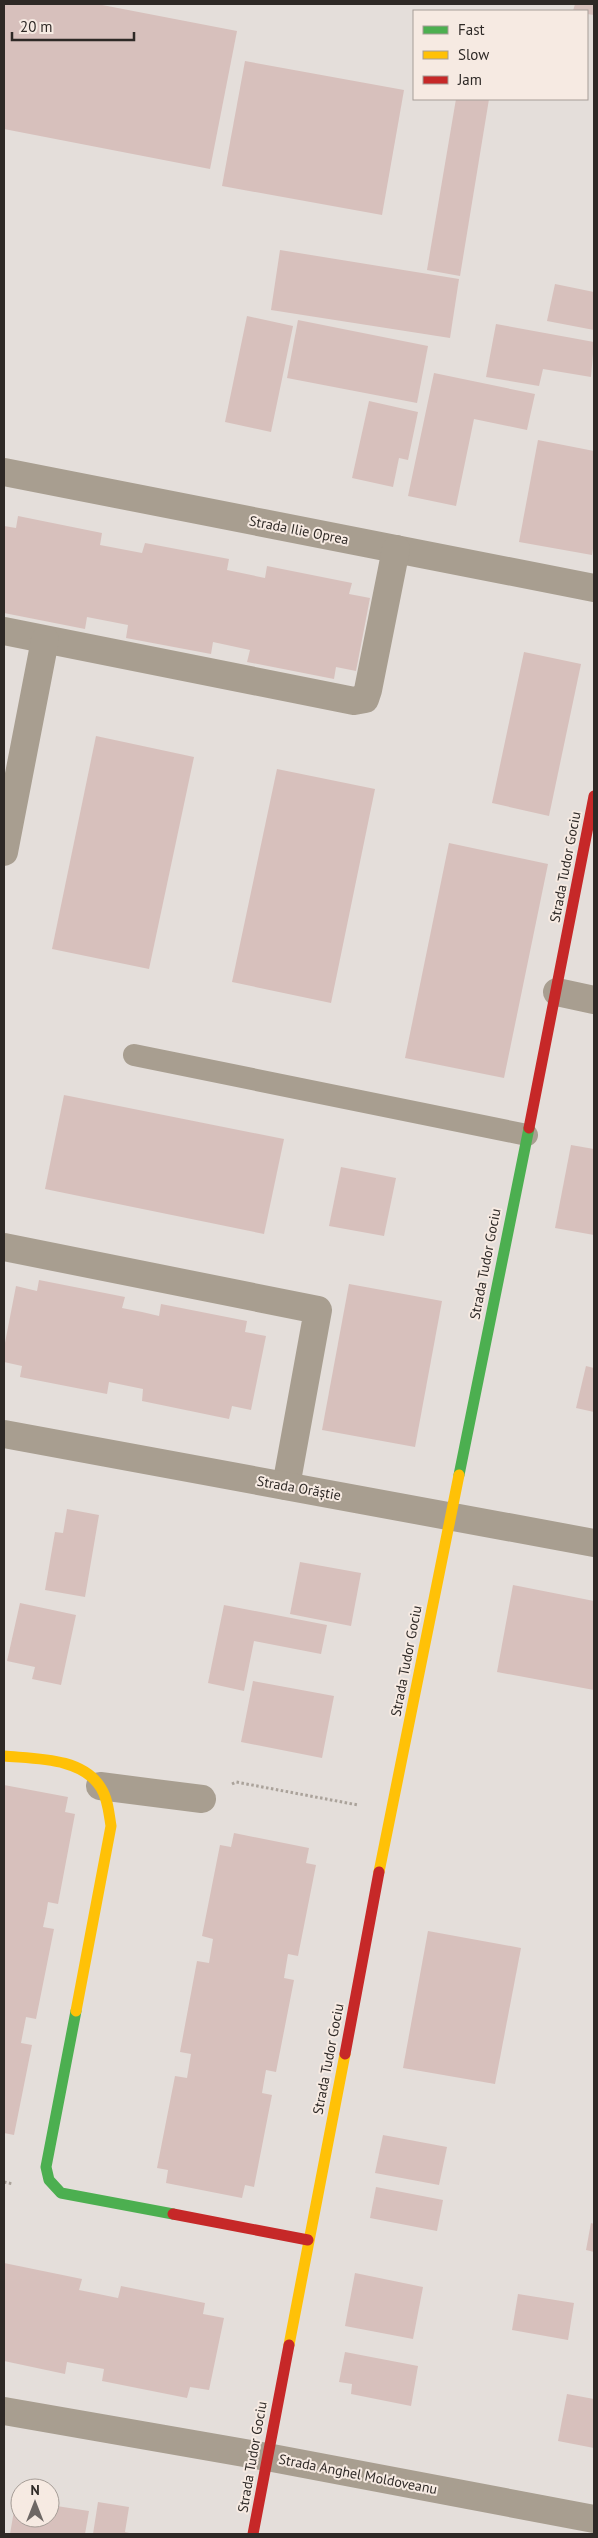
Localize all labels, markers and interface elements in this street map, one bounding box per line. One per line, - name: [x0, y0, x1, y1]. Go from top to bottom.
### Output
- scale bar: [12, 10, 135, 42]
- legend: [413, 10, 588, 100]
- text: 20 m: [20, 17, 53, 36]
- text: Fast: [458, 20, 485, 39]
- text: Slow: [458, 45, 489, 64]
- text: Jam: [457, 70, 482, 89]
- street label: Strada Ilie Oprea: [248, 512, 350, 548]
- street label: Strada Tudor Gociu: [545, 810, 585, 924]
- street label: Strada Tudor Gociu: [465, 1207, 505, 1321]
- street label: Strada Orăștie: [256, 1472, 342, 1504]
- street label: Strada Tudor Gociu: [386, 1604, 426, 1718]
- street label: Strada Tudor Gociu: [308, 2002, 348, 2116]
- street label: Strada Tudor Gociu: [233, 2400, 271, 2514]
- street label: Strada Anghel Moldoveanu: [277, 2450, 439, 2498]
- north arrow: [10, 2478, 60, 2528]
- text: N: [30, 2481, 40, 2499]

